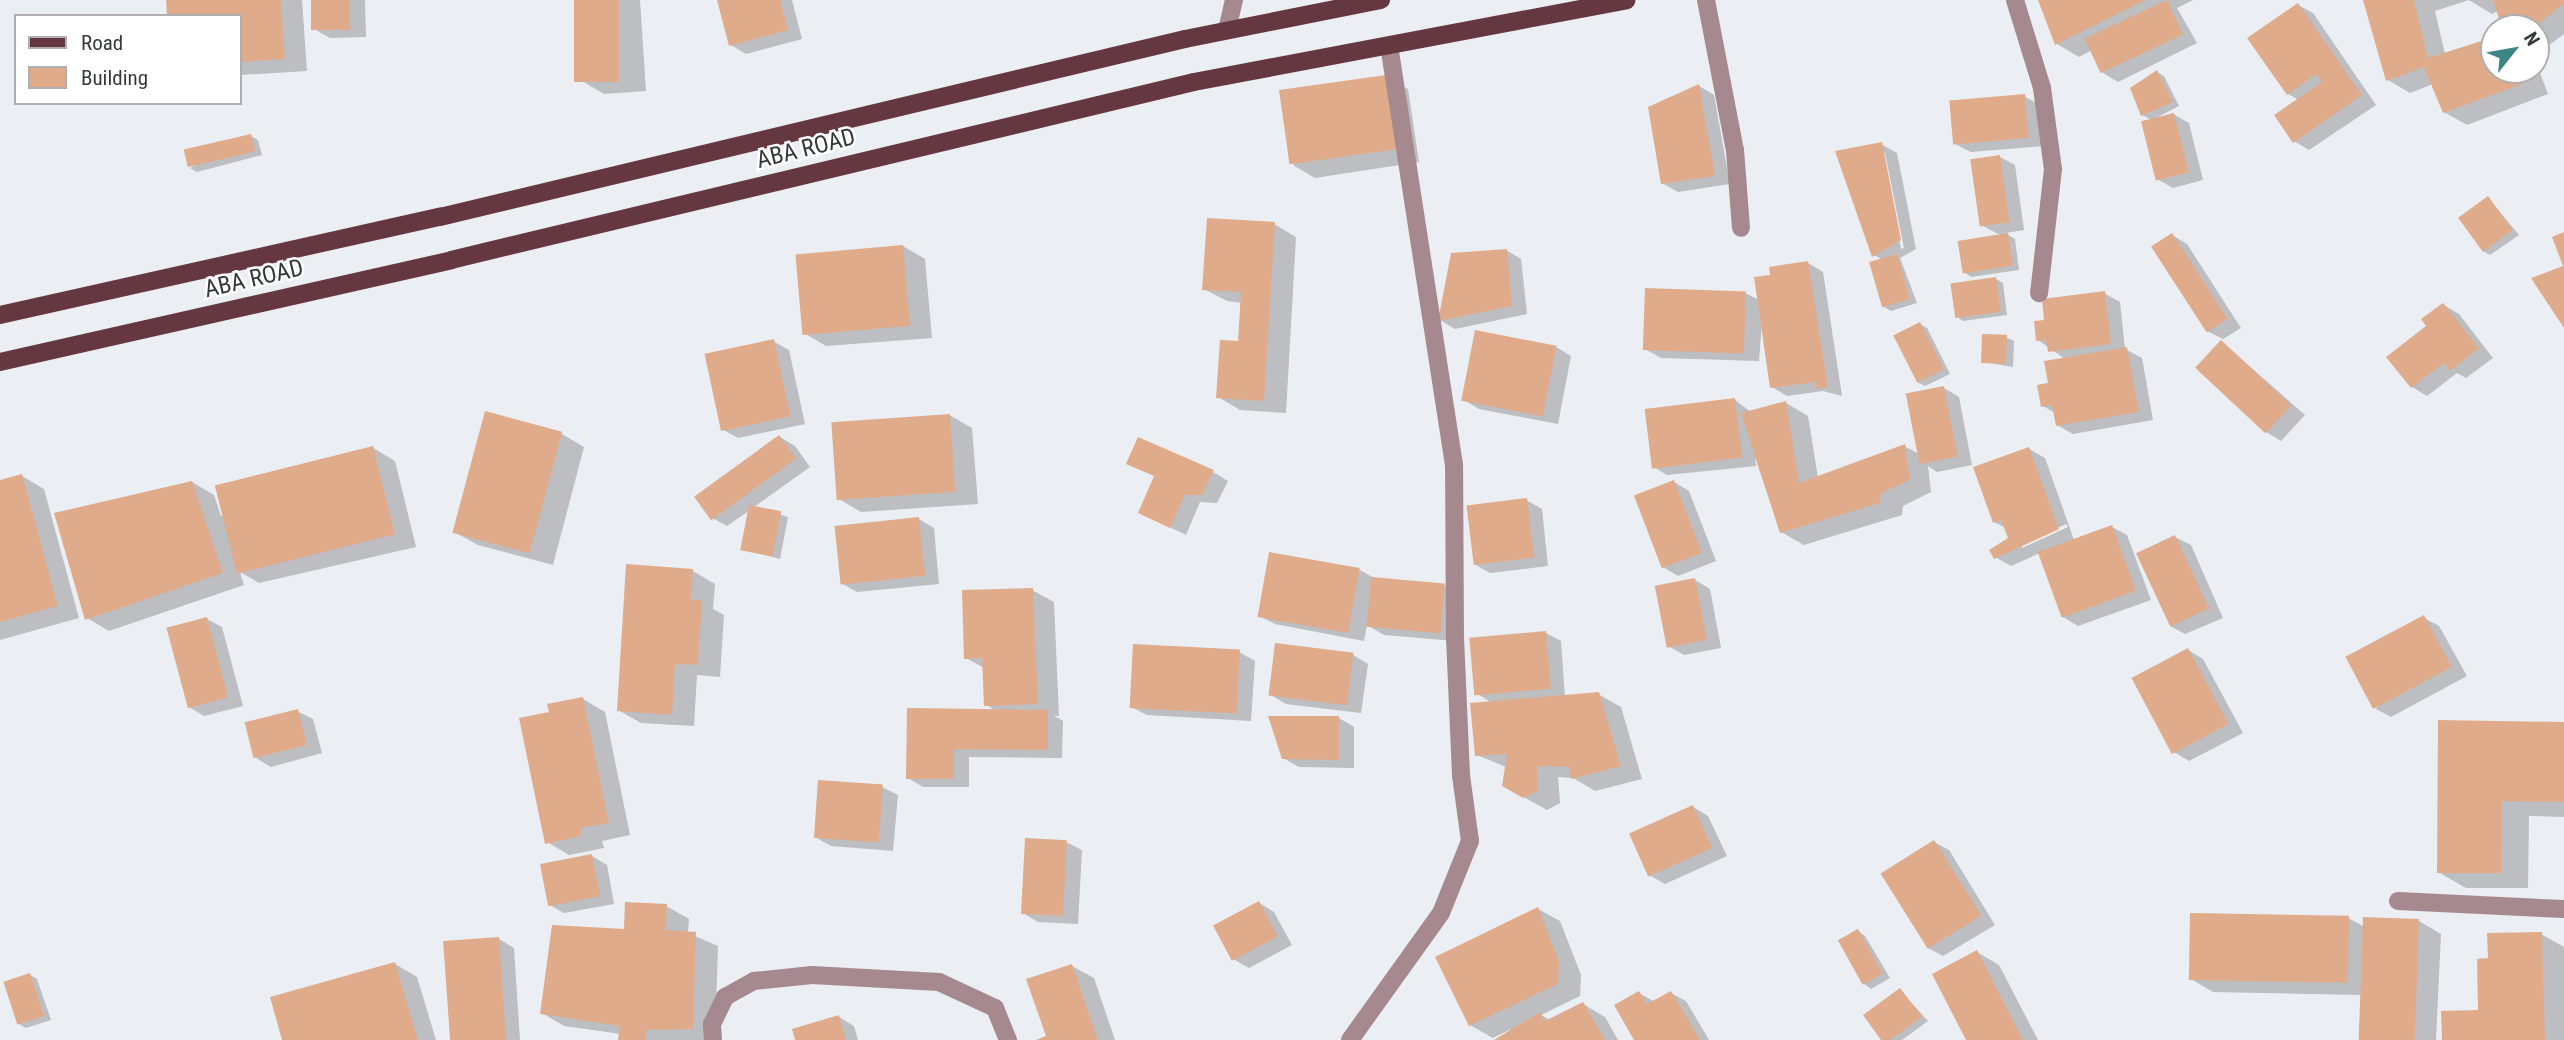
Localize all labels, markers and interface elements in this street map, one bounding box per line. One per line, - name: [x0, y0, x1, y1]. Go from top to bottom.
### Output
- legend: [14, 14, 242, 105]
- north arrow: [2480, 14, 2550, 84]
- text: N: [2519, 28, 2545, 50]
- text: Road: [81, 31, 123, 55]
- text: Building: [81, 66, 148, 90]
- street label: ABA ROAD: [754, 123, 858, 175]
- street label: ABA ROAD: [202, 254, 306, 304]

